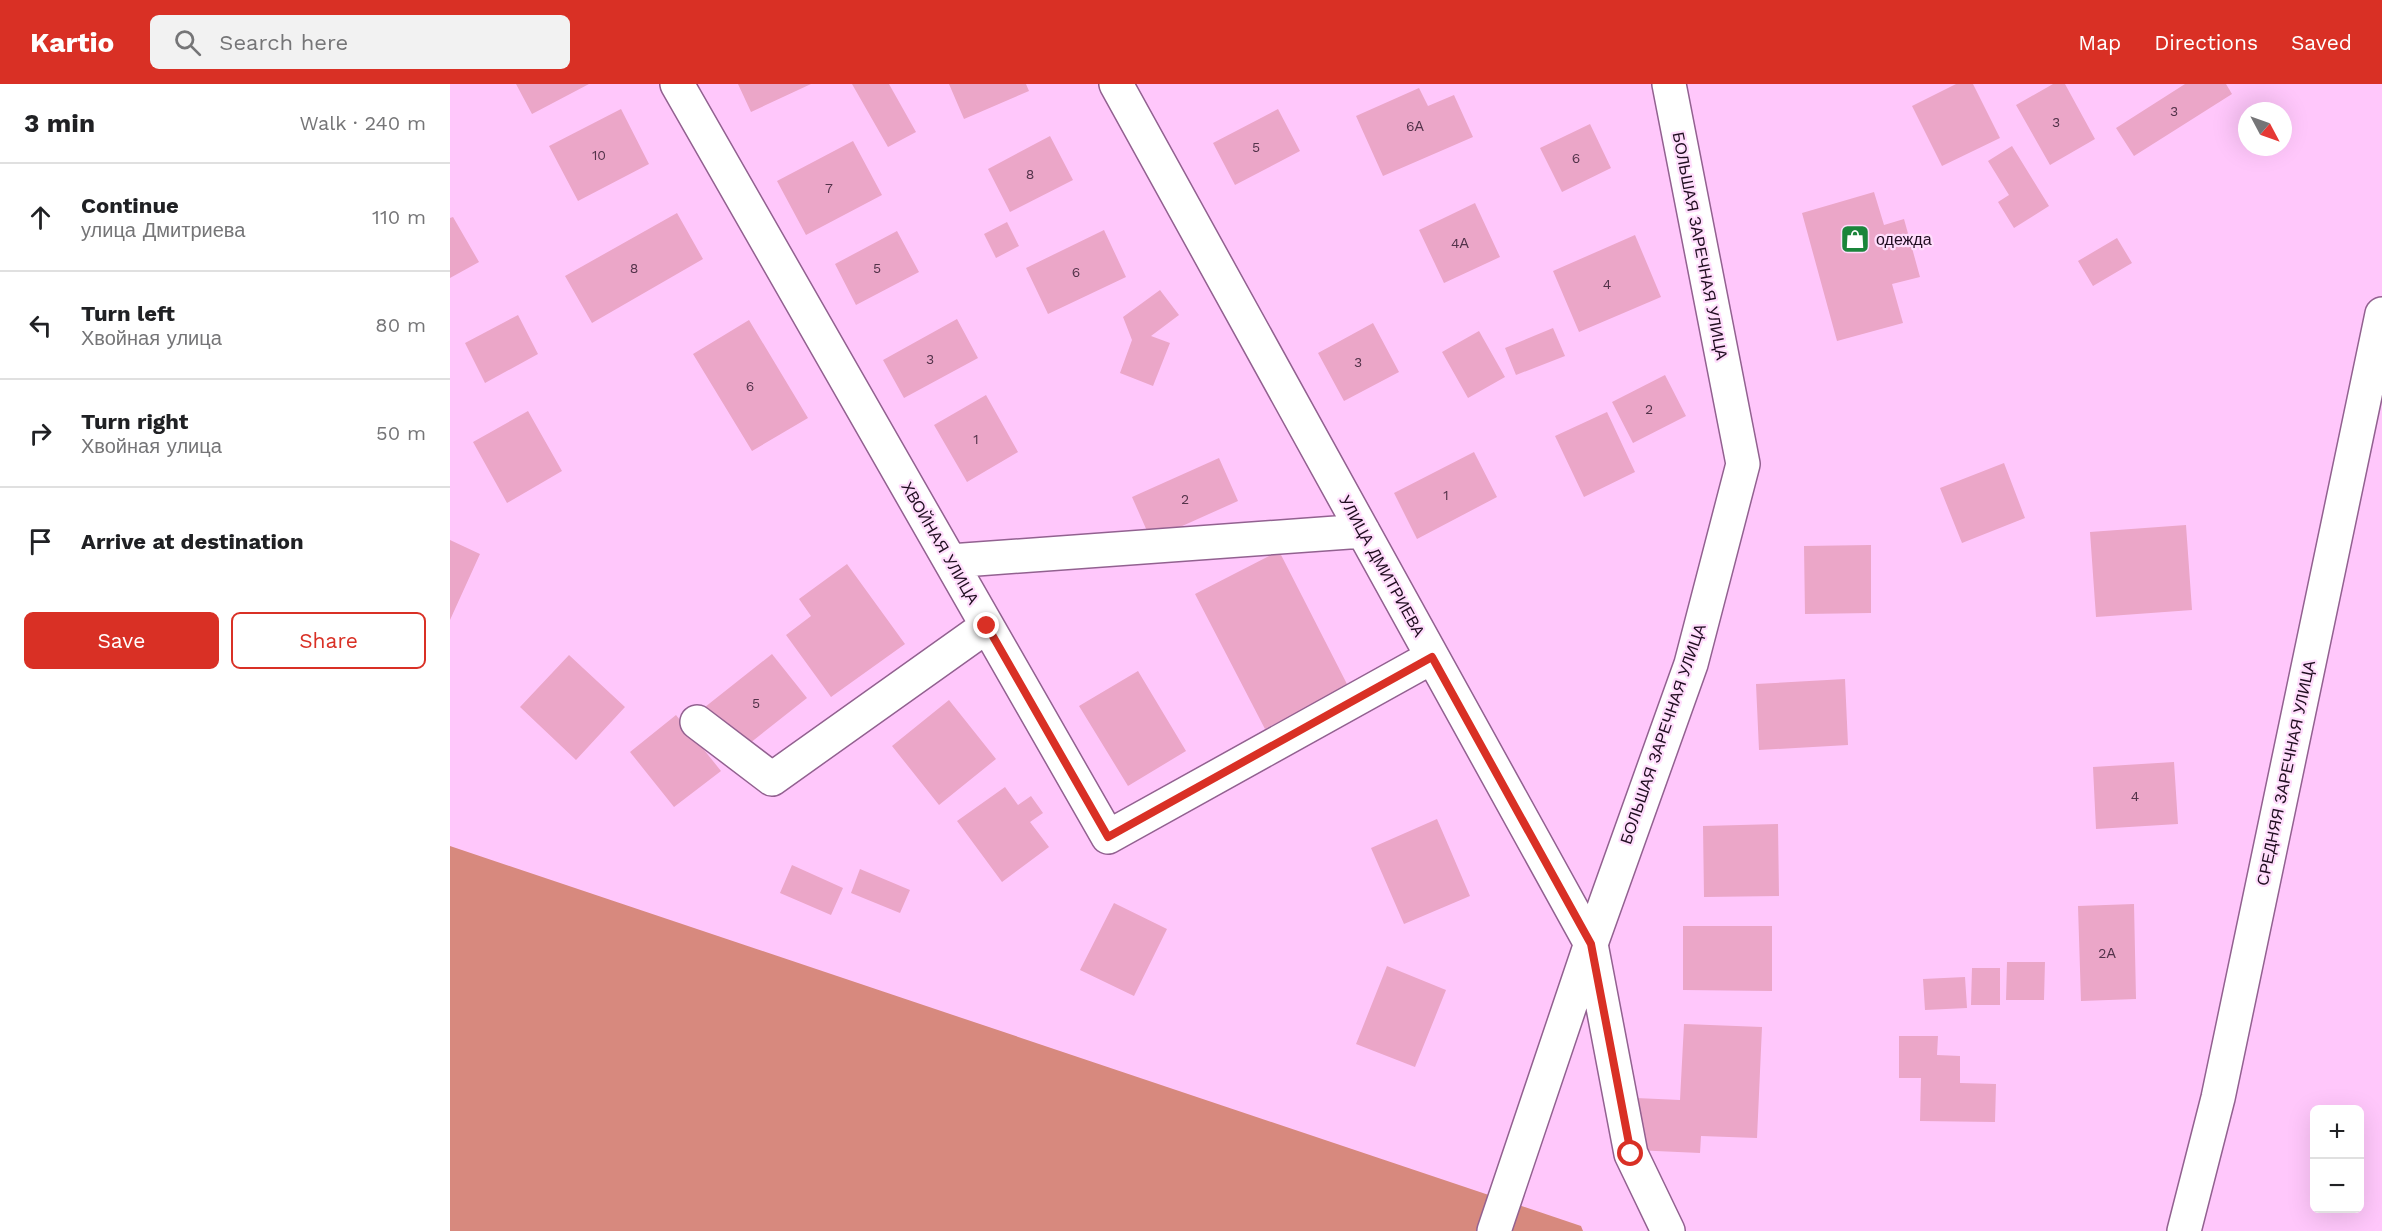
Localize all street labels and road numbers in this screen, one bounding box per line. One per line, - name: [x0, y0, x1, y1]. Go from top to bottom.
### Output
- street label: БОЛЬШАЯ ЗАРЕЧНАЯ УЛИЦА: [1669, 130, 1731, 362]
- street label: ХВОЙНАЯ УЛИЦА: [897, 478, 983, 608]
- street label: УЛИЦА ДМИТРИЕВА: [1335, 492, 1429, 640]
- street label: БОЛЬШАЯ ЗАРЕЧНАЯ УЛИЦА: [1616, 621, 1710, 847]
- street label: СРЕДНЯЯ ЗАРЕЧНАЯ УЛИЦА: [2253, 658, 2319, 887]

